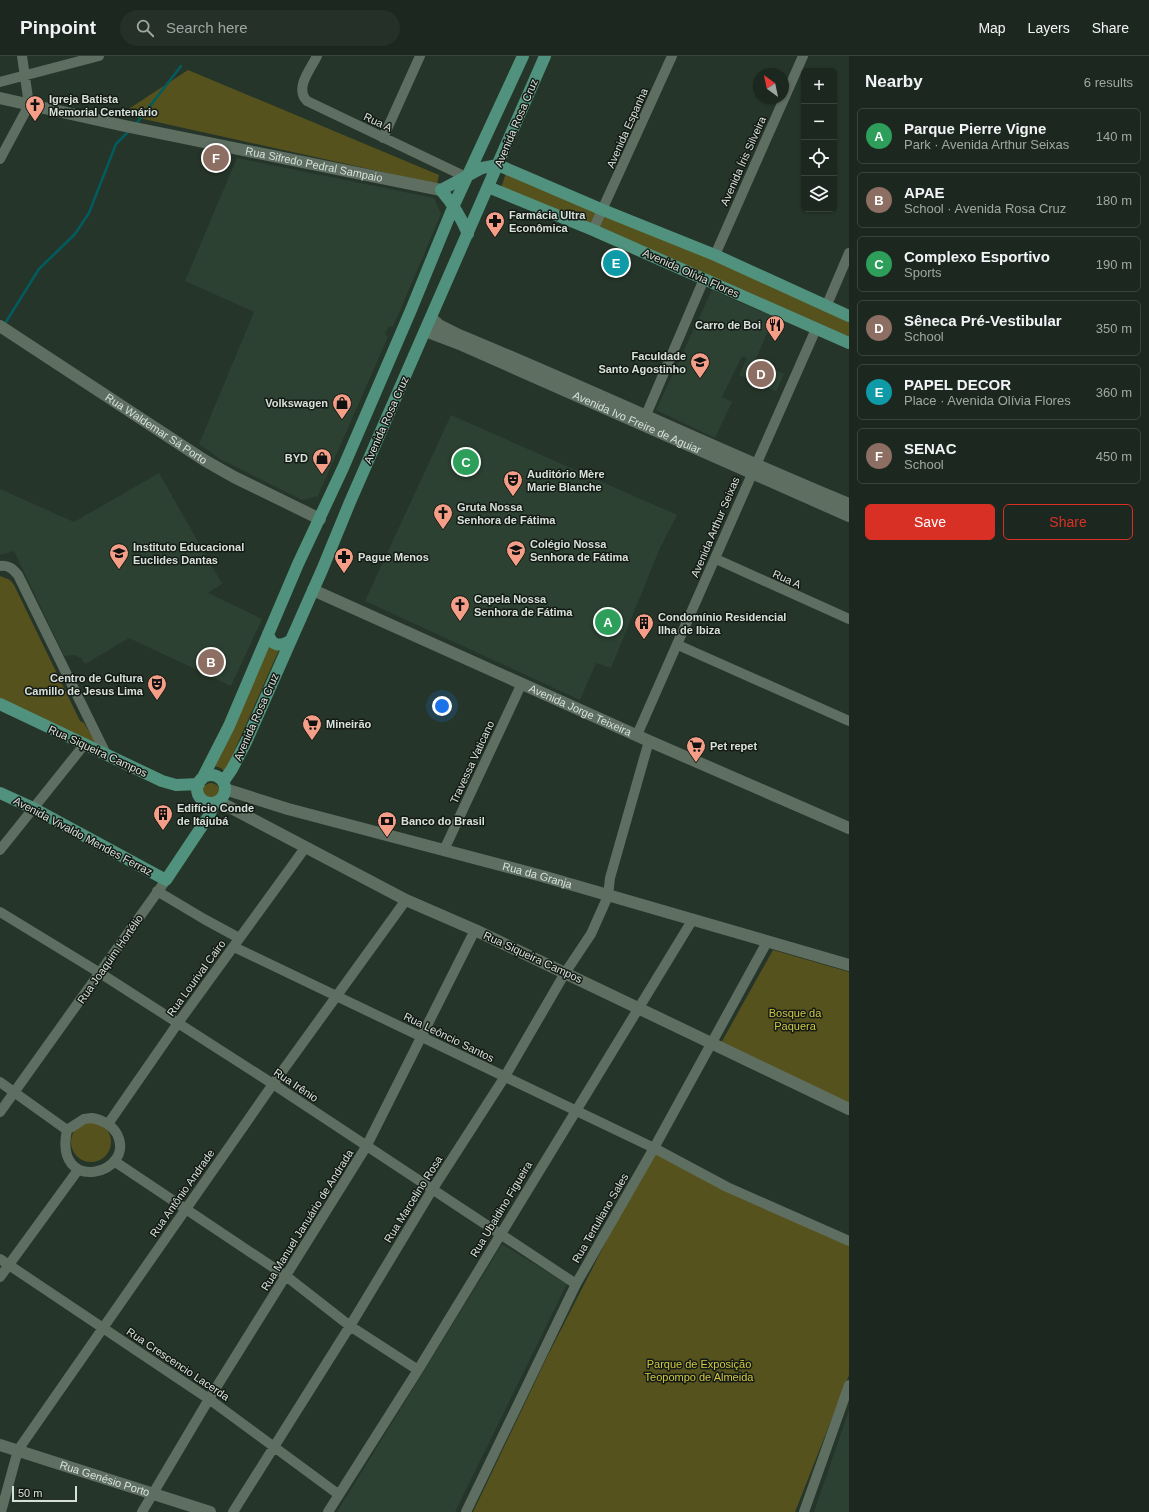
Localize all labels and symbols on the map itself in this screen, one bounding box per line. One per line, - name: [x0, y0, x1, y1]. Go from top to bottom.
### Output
- north arrow: [753, 68, 789, 104]
- street label: Avenida Rosa Cruz: [492, 77, 540, 169]
- street label: Avenida Espanha: [604, 85, 650, 170]
- place label: Igreja Batista Memorial Centenário: [49, 93, 158, 118]
- church icon: Igreja Batista Memorial Centenário: [24, 94, 46, 122]
- street label: Rua A: [362, 110, 395, 134]
- street label: Avenida Íris Silveira: [718, 114, 768, 207]
- pin: F: [203, 143, 229, 173]
- street label: Rua Sifredo Pedral Sampaio: [244, 145, 384, 184]
- place label: Farmácia Ultra Econômica: [509, 209, 586, 234]
- pharmacy icon: Farmácia Ultra Econômica: [484, 210, 506, 238]
- street label: Avenida Olívia Flores: [641, 246, 742, 300]
- pin: E: [603, 248, 629, 278]
- restaurant icon: Carro de Boi: [764, 314, 786, 342]
- place label: Carro de Boi: [695, 319, 761, 331]
- place label: Faculdade Santo Agostinho: [598, 350, 686, 375]
- school or university icon: Faculdade Santo Agostinho: [689, 351, 711, 379]
- pin: D: [748, 359, 774, 389]
- street label: Avenida Rosa Cruz: [361, 374, 411, 466]
- street label: Avenida Ivo Freire de Aguiar: [571, 389, 703, 456]
- street label: Rua Waldemar Sá Porto: [103, 391, 209, 466]
- shop icon: Volkswagen: [331, 392, 353, 420]
- place label: Volkswagen: [265, 397, 328, 409]
- shop icon: BYD: [311, 447, 333, 475]
- pin: C: [453, 447, 479, 477]
- place label: BYD: [285, 452, 308, 464]
- place label: Auditório Mère Marie Blanche: [527, 468, 605, 493]
- theatre icon: Auditório Mère Marie Blanche: [502, 469, 524, 497]
- street label: Avenida Arthur Seixas: [688, 474, 742, 579]
- place label: Gruta Nossa Senhora de Fátima: [457, 501, 556, 526]
- church icon: Gruta Nossa Senhora de Fátima: [432, 502, 454, 530]
- place label: Colégio Nossa Senhora de Fátima: [530, 538, 629, 563]
- school or university icon: Colégio Nossa Senhora de Fátima: [505, 539, 527, 567]
- place label: Instituto Educacional Euclides Dantas: [133, 541, 244, 566]
- school or university icon: Instituto Educacional Euclides Dantas: [108, 542, 130, 570]
- pharmacy icon: Pague Menos: [333, 546, 355, 574]
- place label: Pague Menos: [358, 551, 429, 563]
- street label: Rua A: [771, 567, 804, 591]
- place label: Capela Nossa Senhora de Fátima: [474, 593, 573, 618]
- church icon: Capela Nossa Senhora de Fátima: [449, 594, 471, 622]
- pin: A: [595, 607, 621, 637]
- place label: Condomínio Residencial Ilha de Ibiza: [658, 611, 786, 636]
- building icon: Condomínio Residencial Ilha de Ibiza: [633, 612, 655, 640]
- pin: B: [198, 647, 224, 677]
- street label: Avenida Rosa Cruz: [231, 671, 281, 763]
- place label: Centro de Cultura Camillo de Jesus Lima: [24, 672, 144, 697]
- theatre icon: Centro de Cultura Camillo de Jesus Lima: [146, 673, 168, 701]
- street label: Avenida Jorge Teixeira: [527, 682, 634, 739]
- your location: [432, 696, 452, 716]
- supermarket icon: Mineirão: [301, 713, 323, 741]
- place label: Mineirão: [326, 718, 372, 730]
- street label: Travessa Vaticano: [448, 719, 496, 805]
- street label: Rua Siqueira Campos: [47, 723, 150, 779]
- supermarket icon: Pet repet: [685, 735, 707, 763]
- place label: Pet repet: [710, 740, 757, 752]
- street label: Avenida Vivaldo Mendes Ferraz: [12, 794, 154, 878]
- place label: Edifício Conde de Itajubá: [177, 802, 254, 827]
- building icon: Edifício Conde de Itajubá: [152, 803, 174, 831]
- bank icon: Banco do Brasil: [376, 810, 398, 838]
- place label: Banco do Brasil: [401, 815, 485, 827]
- street label: Rua da Granja: [501, 860, 574, 891]
- street label: Rua Joaquim Hortélio: [75, 912, 145, 1006]
- street label: Rua Siqueira Campos: [482, 929, 585, 985]
- street label: Rua Lourival Cairo: [164, 938, 228, 1018]
- park label: Bosque da Paquera: [769, 1007, 822, 1032]
- street label: Rua Leôncio Santos: [402, 1010, 497, 1064]
- street label: Rua Irênio: [272, 1066, 320, 1104]
- street label: Rua Antônio Andrade: [147, 1147, 217, 1239]
- street label: Rua Manuel Januário de Andrada: [258, 1147, 356, 1293]
- street label: Rua Marcelino Rosa: [382, 1153, 445, 1244]
- street label: Rua Ubaldino Figueira: [468, 1158, 535, 1259]
- street label: Rua Tertuliano Sales: [569, 1171, 631, 1265]
- street label: Rua Crescencio Lacerda: [124, 1325, 232, 1403]
- park label: Parque de Exposição Teopompo de Almeida: [645, 1358, 754, 1383]
- street label: Rua Genésio Porto: [58, 1458, 151, 1498]
- scale bar: [12, 1484, 77, 1503]

